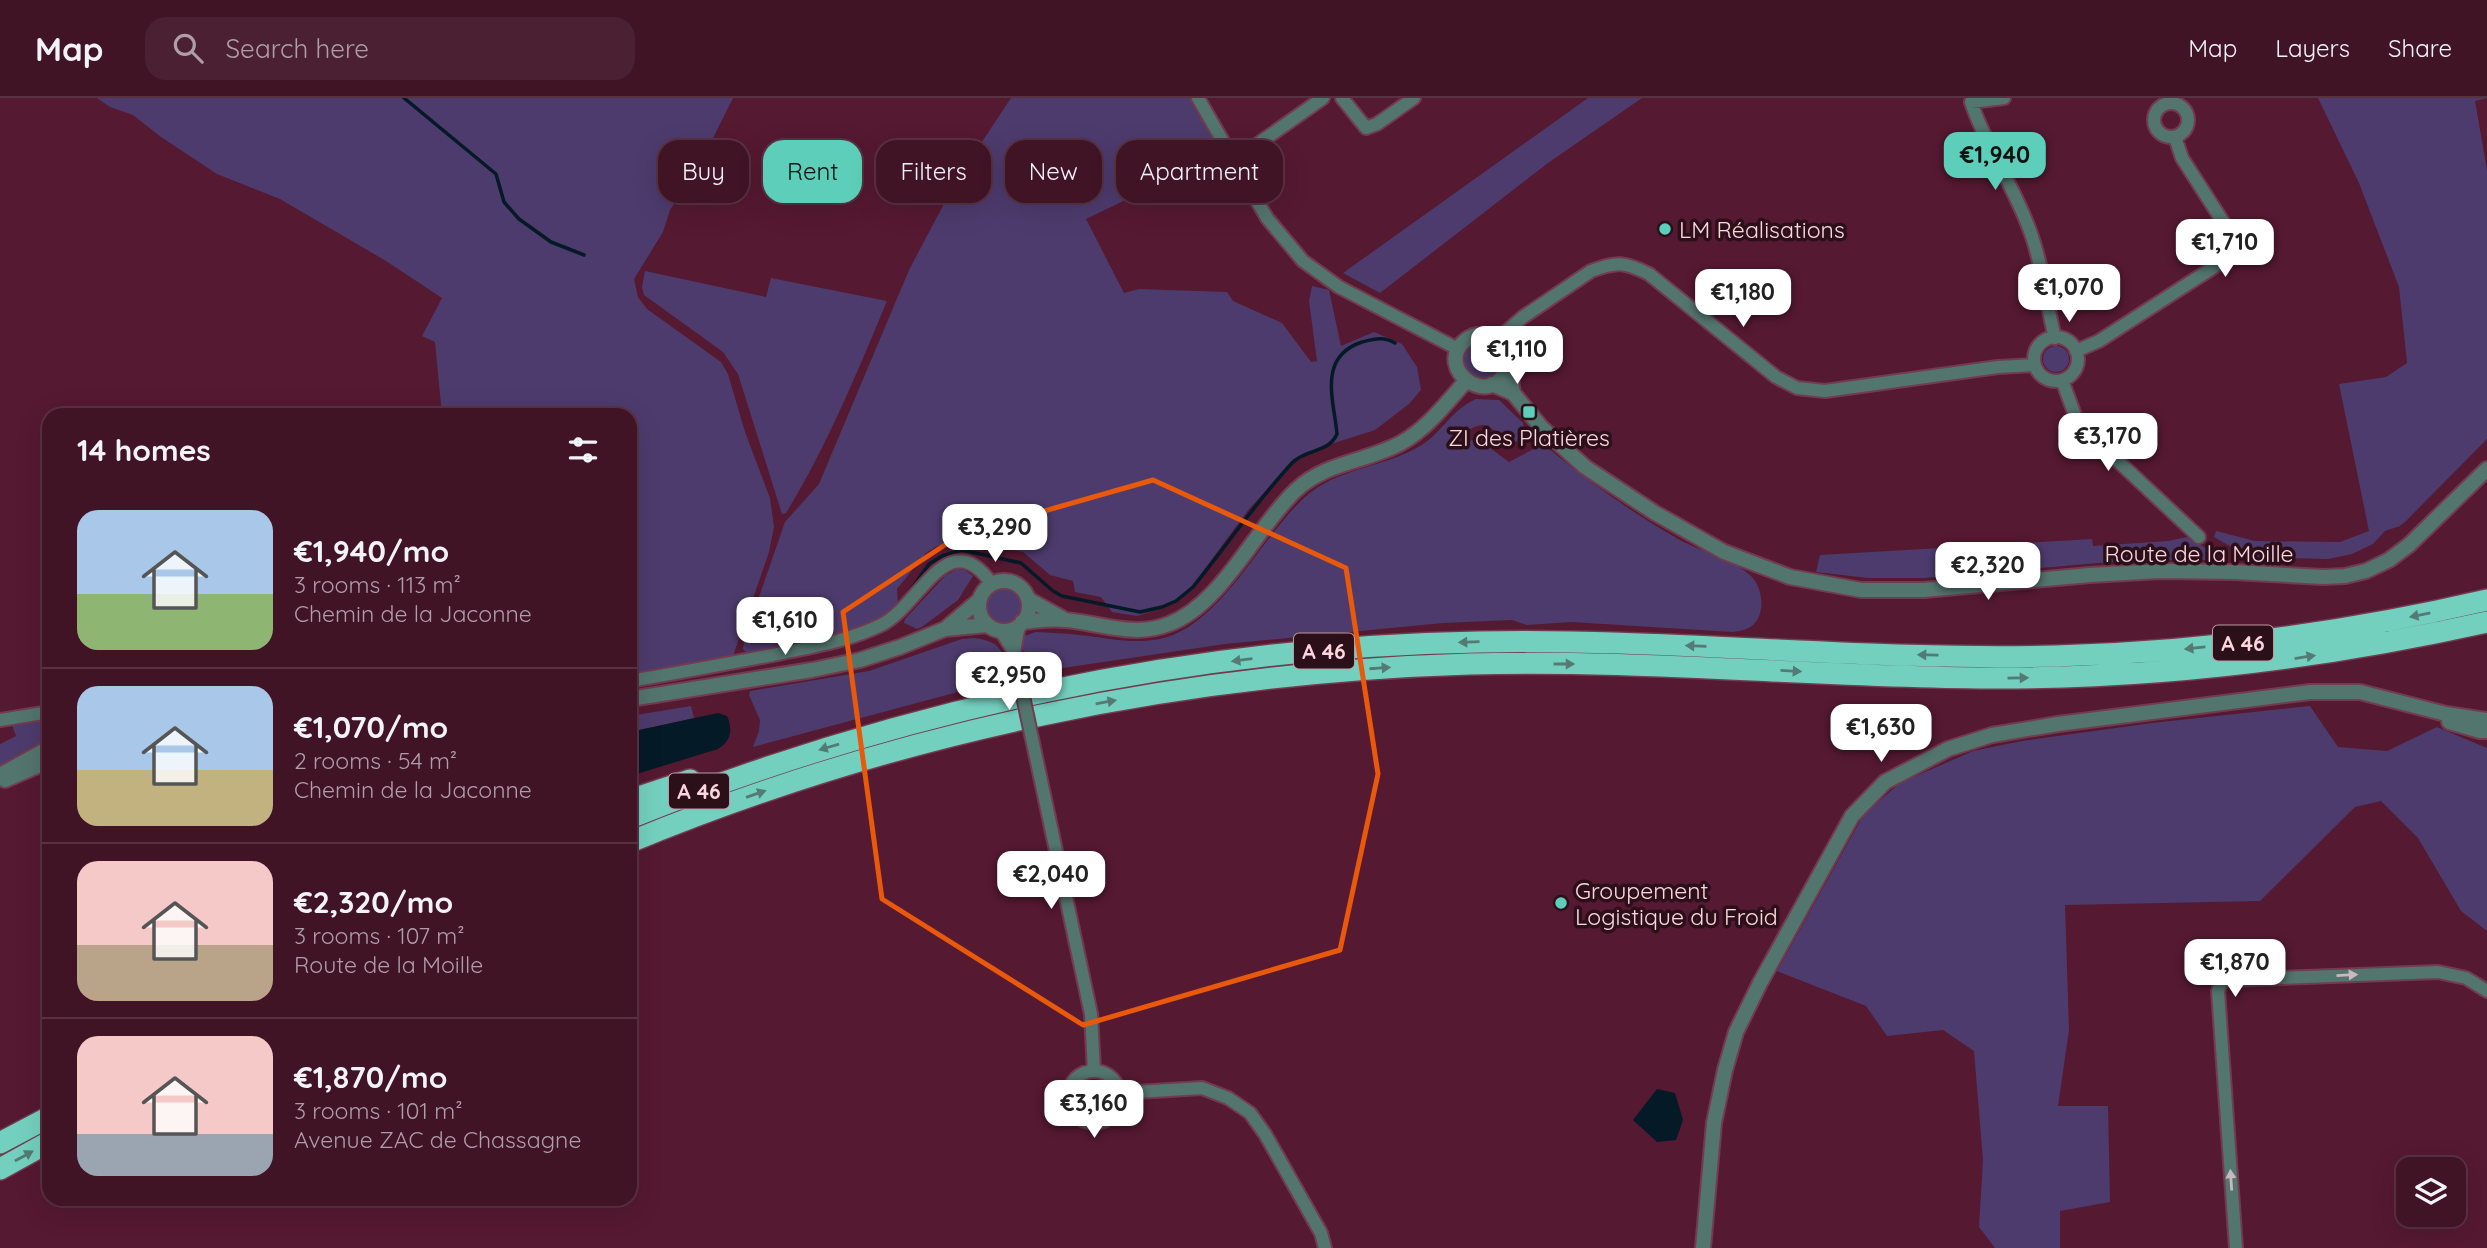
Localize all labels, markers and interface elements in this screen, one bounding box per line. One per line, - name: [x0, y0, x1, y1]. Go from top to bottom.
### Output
- search box: [145, 17, 635, 80]
- text: Map: [35, 28, 103, 69]
- icon: search: [169, 29, 207, 67]
- text: Search here: [225, 32, 369, 65]
- text: Map: [2188, 33, 2237, 63]
- text: Layers: [2275, 33, 2350, 63]
- text: Share: [2388, 33, 2452, 63]
- pin: €1,940: [1938, 132, 2052, 192]
- chip: Buy: [658, 140, 749, 203]
- chip: Rent: [763, 140, 862, 203]
- chip: Filters: [876, 140, 991, 203]
- chip: New: [1005, 140, 1102, 203]
- chip: Apartment: [1116, 140, 1283, 203]
- text: €1,940: [1960, 140, 2030, 169]
- place label: LM Réalisations: [1679, 215, 1845, 244]
- pin: €1,710: [2168, 220, 2282, 279]
- marker: LM Réalisations: [1657, 221, 1673, 237]
- text: €1,710: [2192, 227, 2258, 256]
- pin: €1,070: [2012, 264, 2126, 324]
- pin: €1,180: [1686, 270, 1800, 329]
- text: €1,070: [2034, 272, 2104, 301]
- text: €1,180: [1711, 277, 1775, 306]
- pin: €1,110: [1460, 327, 1574, 386]
- text: €1,110: [1487, 334, 1547, 363]
- marker: ZI des Platières: [1521, 404, 1537, 420]
- pin: €3,170: [2051, 414, 2165, 473]
- text: €3,170: [2074, 421, 2142, 450]
- place label: ZI des Platières: [1448, 423, 1610, 452]
- text: 14 homes: [77, 431, 211, 469]
- icon: filters: [564, 431, 602, 469]
- pin: €3,290: [938, 504, 1052, 564]
- text: €3,290: [958, 512, 1032, 541]
- text: €1,940/mo: [294, 532, 449, 570]
- icon: home: [133, 538, 217, 622]
- street label: Route de la Moille: [2104, 539, 2294, 568]
- pin: €2,320: [1931, 542, 2045, 602]
- text: €2,320: [1951, 550, 2025, 579]
- text: 3 rooms · 113 m²: [294, 570, 461, 599]
- pin: €1,610: [728, 598, 842, 657]
- text: Chemin de la Jaconne: [294, 599, 532, 628]
- text: €1,610: [752, 605, 818, 634]
- one-way arrow: [2409, 610, 2431, 621]
- road number: A 46: [2213, 626, 2273, 660]
- road number: A 46: [1294, 634, 1354, 668]
- one-way arrow: [1458, 637, 1480, 648]
- one-way arrow: [1685, 640, 1707, 651]
- one-way arrow: [2184, 642, 2206, 653]
- one-way arrow: [1917, 649, 1939, 660]
- one-way arrow: [2294, 651, 2316, 662]
- pin: €2,950: [952, 652, 1066, 712]
- one-way arrow: [1231, 654, 1253, 665]
- one-way arrow: [1553, 658, 1575, 669]
- text: €2,950: [972, 660, 1046, 689]
- one-way arrow: [1369, 663, 1391, 674]
- one-way arrow: [1780, 666, 1802, 677]
- one-way arrow: [2008, 672, 2030, 684]
- one-way arrow: [1095, 696, 1117, 707]
- pin: €1,630: [1824, 704, 1938, 764]
- text: €1,070/mo: [294, 708, 448, 746]
- text: €1,630: [1847, 712, 1915, 741]
- icon: home: [133, 714, 217, 798]
- one-way arrow: [818, 743, 839, 753]
- text: 2 rooms · 54 m²: [294, 746, 457, 775]
- road number: A 46: [669, 774, 729, 808]
- text: Chemin de la Jaconne: [294, 775, 532, 804]
- one-way arrow: [746, 788, 767, 799]
- pin: €2,040: [994, 852, 1108, 911]
- text: €2,040: [1013, 859, 1089, 888]
- place label: Groupement Logistique du Froid: [1575, 876, 1778, 931]
- text: €2,320/mo: [294, 883, 453, 921]
- icon: home: [133, 889, 217, 973]
- marker: Groupement Logistique du Froid: [1553, 895, 1569, 911]
- text: 3 rooms · 107 m²: [294, 921, 465, 950]
- pin: €1,870: [2178, 940, 2292, 999]
- text: €1,870: [2200, 947, 2270, 976]
- text: Route de la Moille: [294, 950, 483, 979]
- one-way arrow: [2336, 969, 2358, 980]
- text: €1,870/mo: [294, 1058, 447, 1096]
- icon: home: [133, 1064, 217, 1148]
- pin: €3,160: [1037, 1080, 1151, 1140]
- text: €3,160: [1060, 1088, 1128, 1117]
- text: 3 rooms · 101 m²: [294, 1096, 463, 1125]
- text: Avenue ZAC de Chassagne: [294, 1125, 581, 1154]
- one-way arrow: [15, 1150, 35, 1162]
- map controls: [2396, 1157, 2466, 1227]
- button: layers: [2396, 1157, 2466, 1227]
- one-way arrow: [2225, 1169, 2236, 1191]

